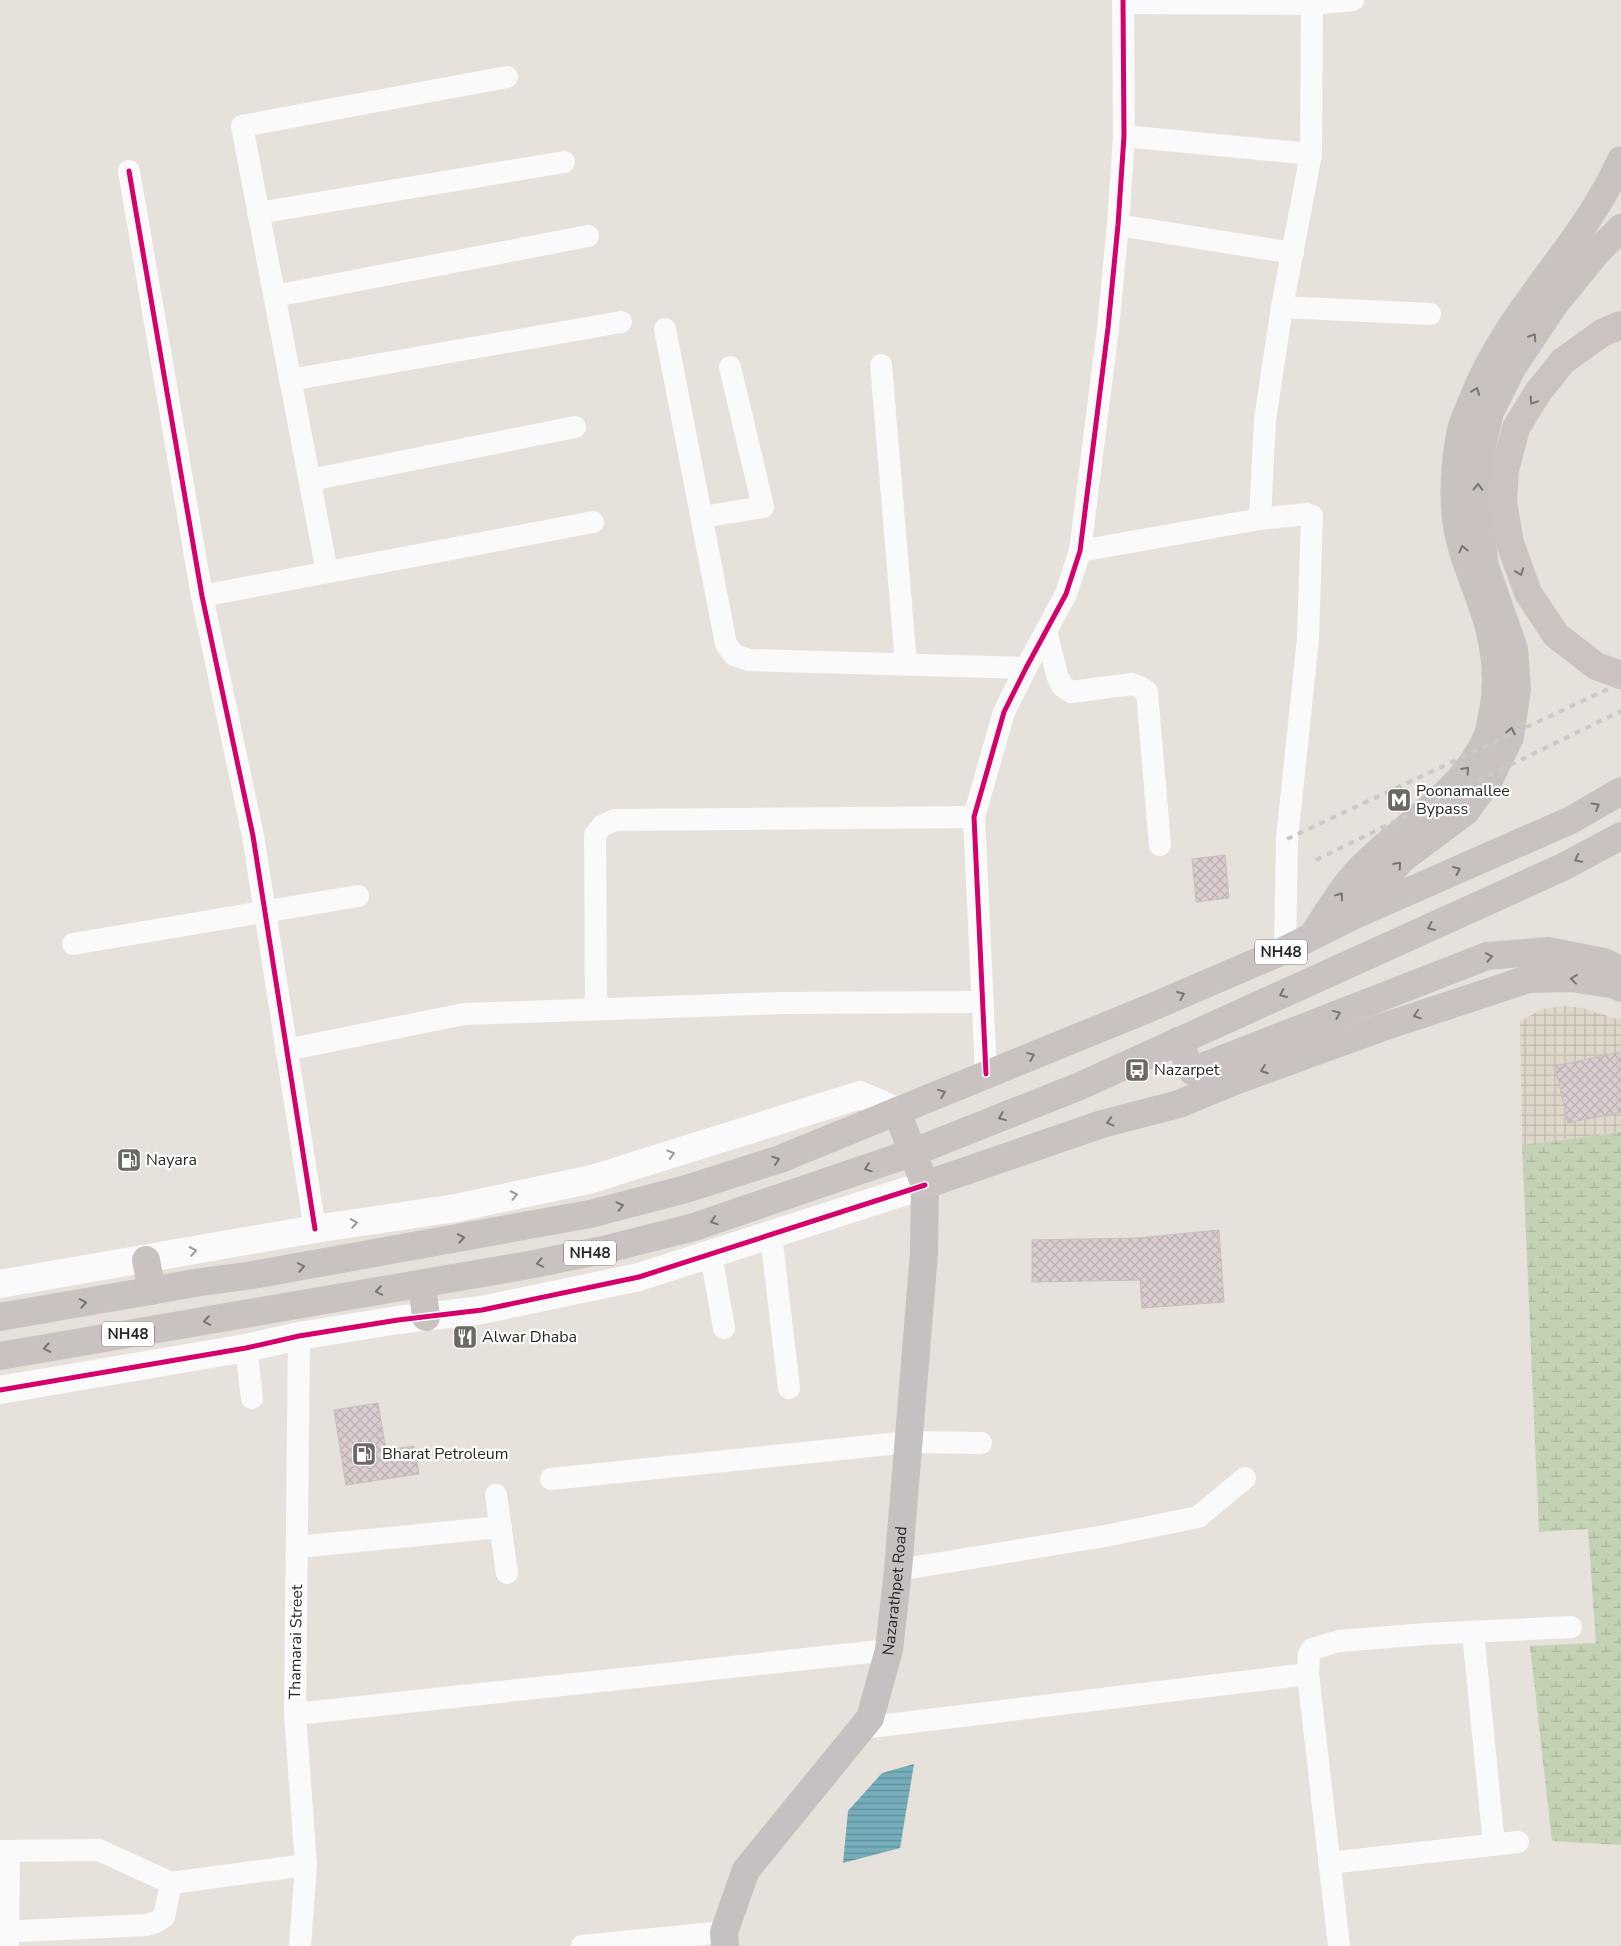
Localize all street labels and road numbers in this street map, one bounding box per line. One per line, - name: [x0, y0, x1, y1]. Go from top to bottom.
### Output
- road number: NH48: [1255, 940, 1307, 964]
- road number: NH48: [564, 1240, 616, 1266]
- road number: NH48: [102, 1322, 154, 1346]
- street label: Nazarathpet Road: [877, 1525, 913, 1657]
- street label: Thamarai Street: [284, 1584, 308, 1700]

